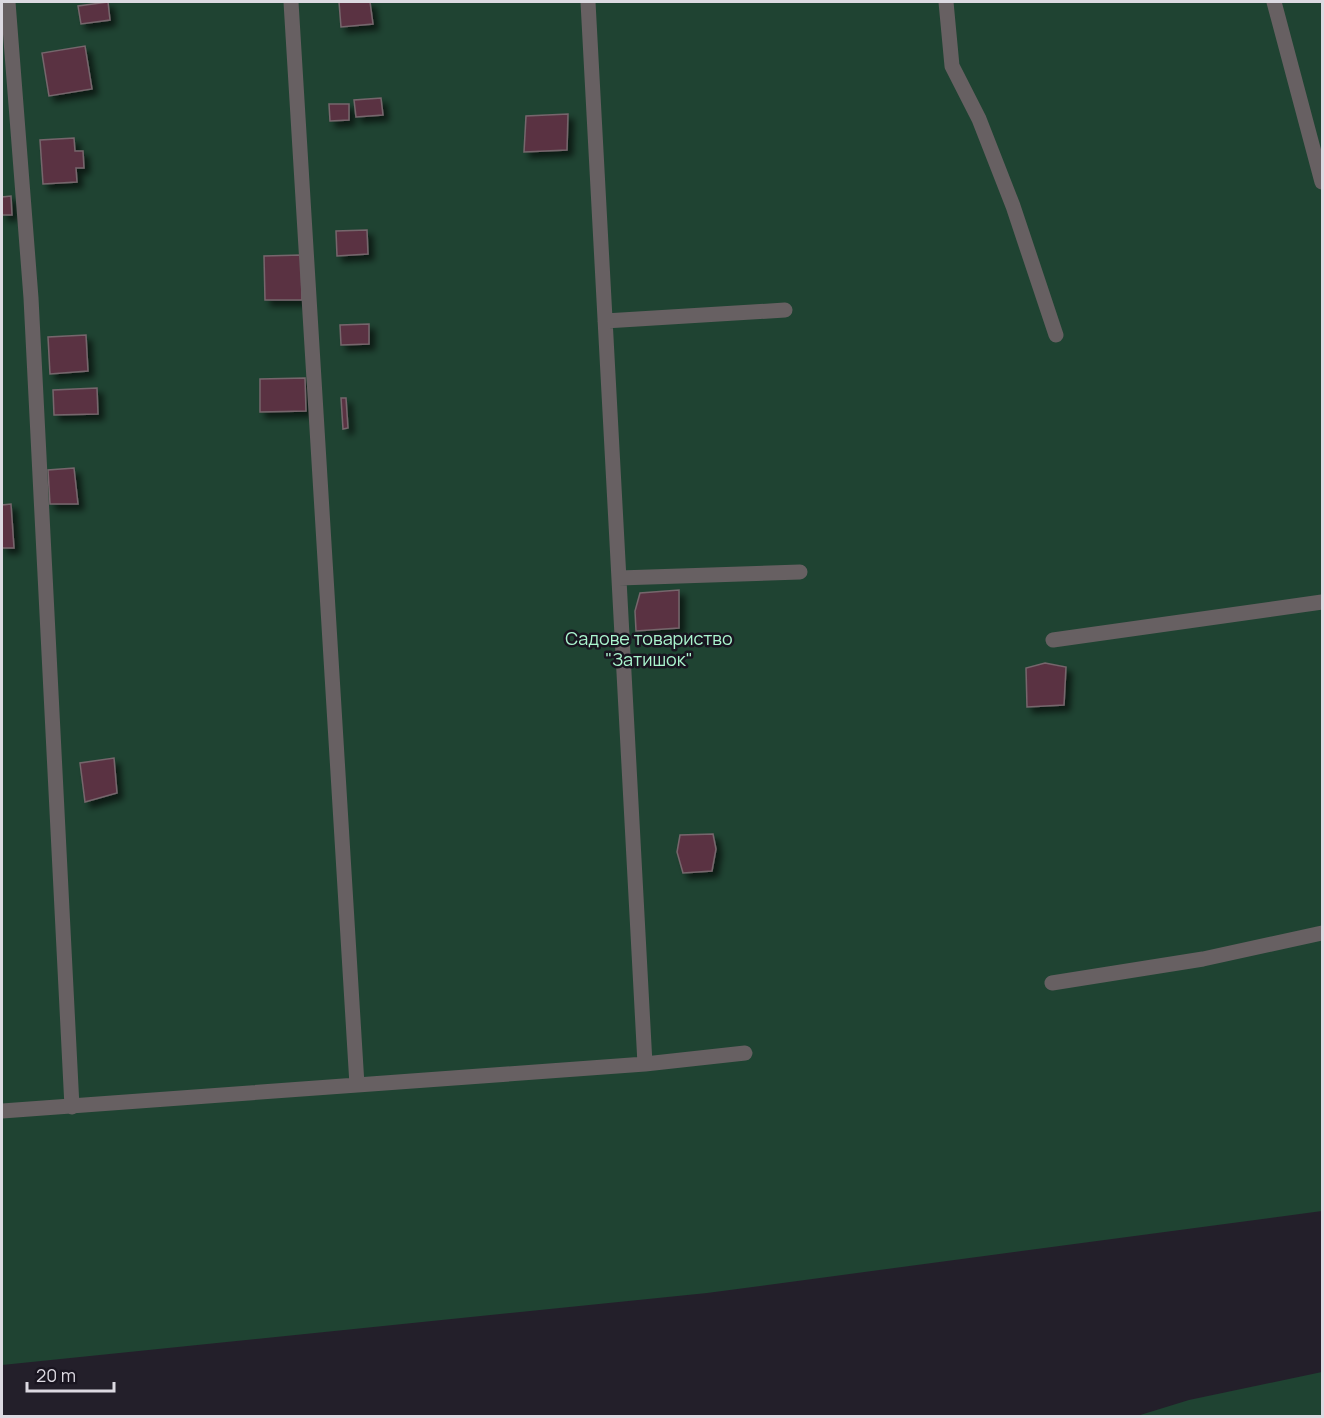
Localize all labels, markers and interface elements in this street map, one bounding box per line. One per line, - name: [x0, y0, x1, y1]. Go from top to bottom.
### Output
- park label: Садове товариство "Затишок": [565, 626, 733, 671]
- scale bar: [27, 1355, 114, 1393]
- text: 20 m: [36, 1363, 76, 1387]

